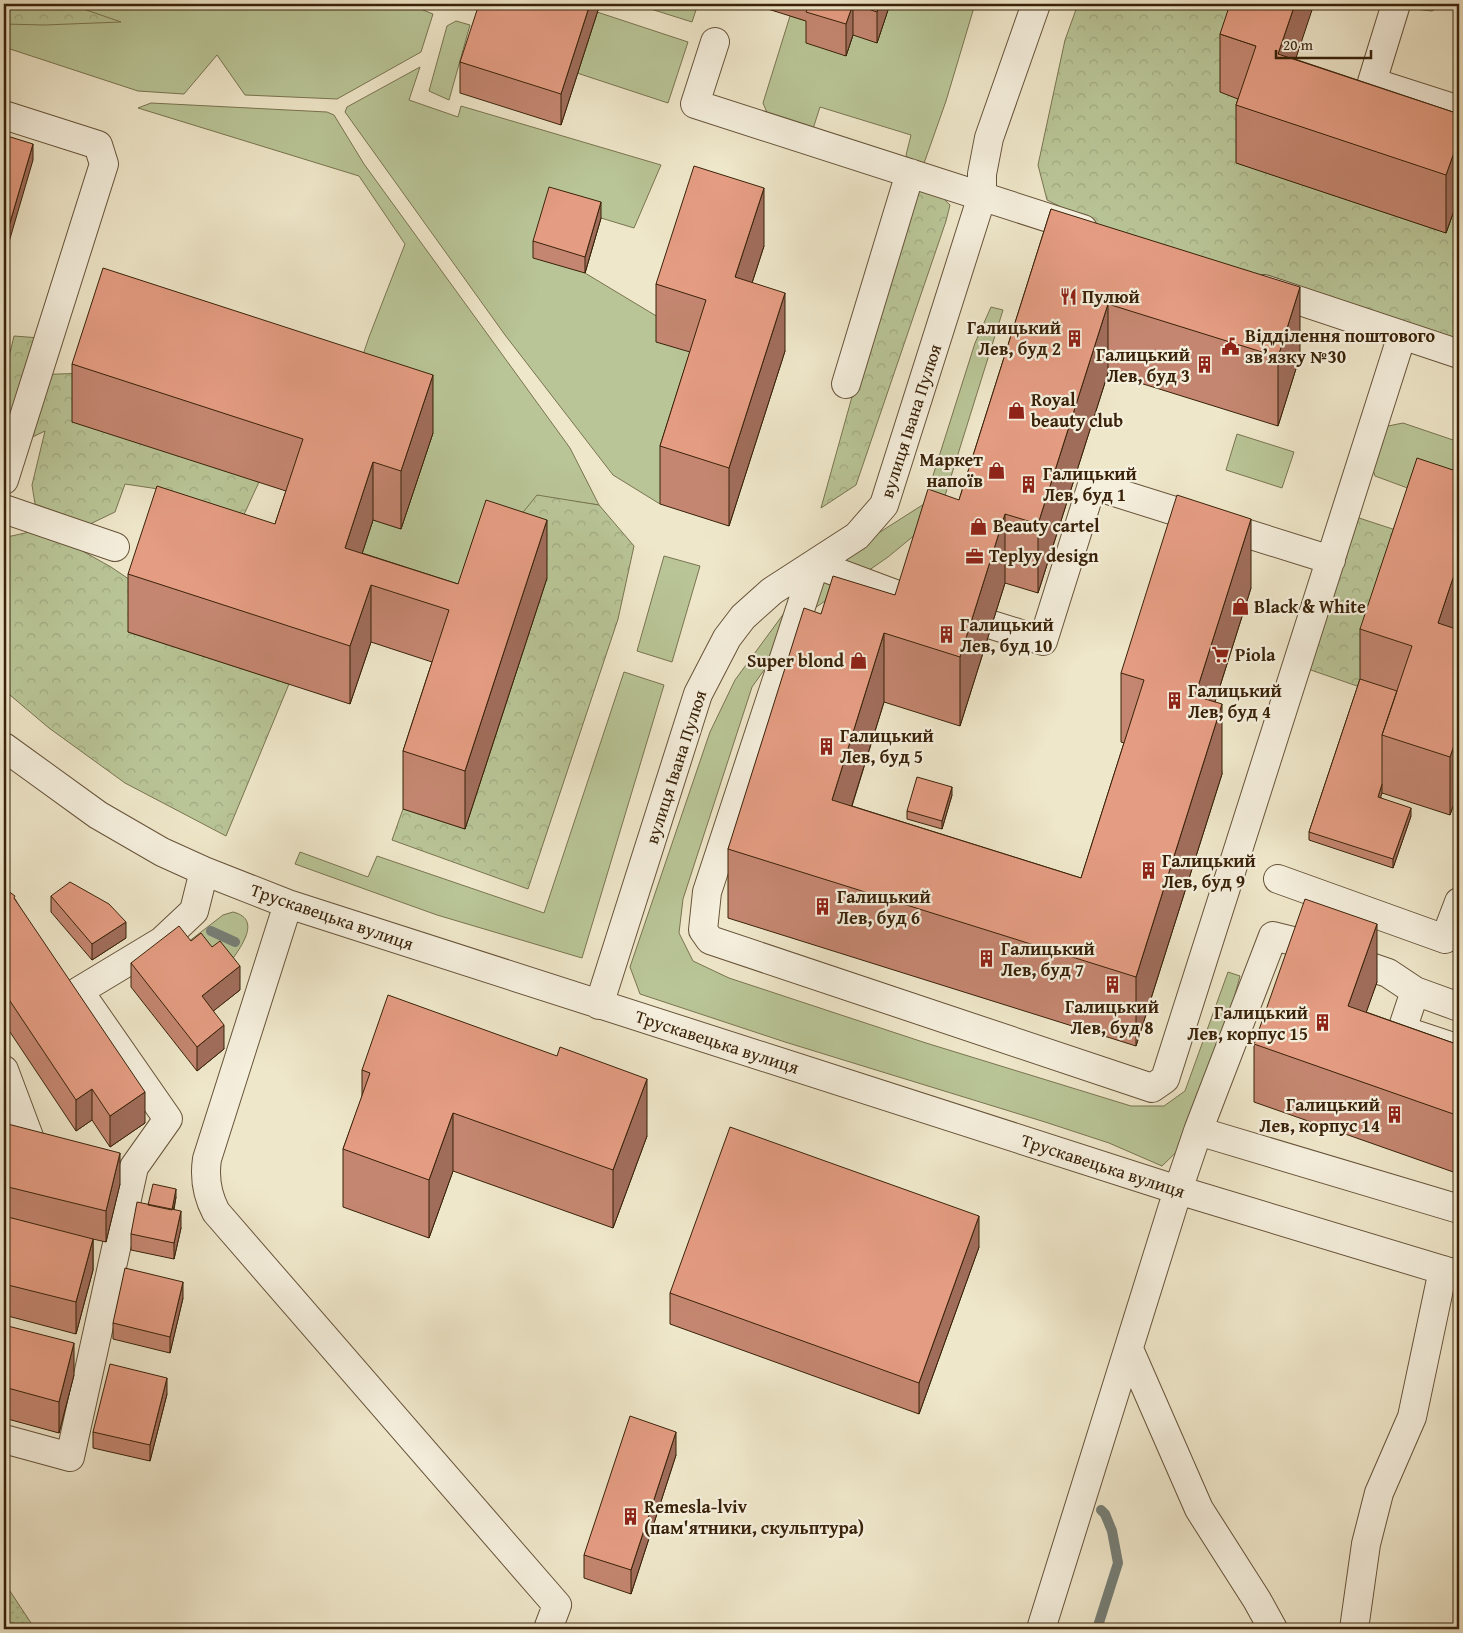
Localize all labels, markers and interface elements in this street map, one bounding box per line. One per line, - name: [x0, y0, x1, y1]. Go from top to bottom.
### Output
- scale bar: [1276, 28, 1370, 60]
- text: 20 m: [1283, 34, 1314, 55]
- place label: Пулюй: [1082, 283, 1140, 310]
- restaurant icon: Пулюй: [1058, 287, 1078, 307]
- place label: Галицький Лев, буд 2: [967, 314, 1061, 362]
- place label: Відділення поштового зв’язку №30: [1245, 322, 1436, 370]
- building icon: Галицький Лев, буд 2: [1065, 328, 1085, 348]
- public building icon: Відділення поштового зв’язку №30: [1221, 336, 1241, 356]
- street label: вулиця Івана Пулюя: [873, 340, 948, 501]
- place label: Галицький Лев, буд 3: [1096, 341, 1190, 389]
- building icon: Галицький Лев, буд 3: [1194, 355, 1214, 375]
- place label: Royal beauty club: [1031, 386, 1123, 434]
- shop icon: Royal beauty club: [1007, 400, 1027, 420]
- place label: Маркет напоїв: [920, 446, 983, 494]
- shop icon: Маркет напоїв: [987, 460, 1007, 480]
- place label: Галицький Лев, буд 1: [1043, 460, 1137, 508]
- building icon: Галицький Лев, буд 1: [1019, 474, 1039, 494]
- place label: Beauty cartel: [993, 512, 1100, 539]
- shop icon: Beauty cartel: [969, 516, 989, 536]
- place label: Teplyy design: [989, 542, 1099, 569]
- office icon: Teplyy design: [965, 546, 985, 566]
- place label: Black & White: [1254, 593, 1366, 620]
- shop icon: Black & White: [1230, 597, 1250, 617]
- place label: Галицький Лев, буд 10: [960, 611, 1054, 659]
- building icon: Галицький Лев, буд 10: [936, 625, 956, 645]
- place label: Piola: [1235, 641, 1276, 668]
- supermarket icon: Piola: [1211, 645, 1231, 665]
- place label: Super blond: [747, 647, 845, 674]
- shop icon: Super blond: [848, 651, 868, 671]
- place label: Галицький Лев, буд 4: [1188, 677, 1282, 725]
- street label: вулиця Івана Пулюя: [638, 686, 713, 847]
- building icon: Галицький Лев, буд 4: [1164, 691, 1184, 711]
- place label: Галицький Лев, буд 5: [840, 722, 934, 770]
- building icon: Галицький Лев, буд 5: [816, 736, 836, 756]
- place label: Галицький Лев, буд 9: [1162, 847, 1256, 895]
- building icon: Галицький Лев, буд 9: [1138, 861, 1158, 881]
- street label: Трускавецька вулиця: [247, 876, 417, 957]
- place label: Галицький Лев, буд 6: [837, 883, 931, 931]
- building icon: Галицький Лев, буд 6: [813, 897, 833, 917]
- place label: Галицький Лев, буд 7: [1001, 935, 1095, 983]
- building icon: Галицький Лев, буд 7: [977, 949, 997, 969]
- building icon: Галицький Лев, буд 8: [1102, 974, 1122, 994]
- place label: Галицький Лев, буд 8: [1065, 993, 1159, 1041]
- place label: Галицький Лев, корпус 15: [1187, 999, 1308, 1047]
- street label: Трускавецька вулиця: [632, 1002, 803, 1081]
- building icon: Галицький Лев, корпус 15: [1312, 1013, 1332, 1033]
- place label: Галицький Лев, корпус 14: [1259, 1091, 1380, 1139]
- building icon: Галицький Лев, корпус 14: [1384, 1105, 1404, 1125]
- street label: Трускавецька вулиця: [1018, 1126, 1189, 1205]
- place label: Remesla-lviv (пам'ятники, скульптура): [644, 1493, 864, 1541]
- building icon: Remesla-lviv (пам'ятники, скульптура): [620, 1507, 640, 1527]

